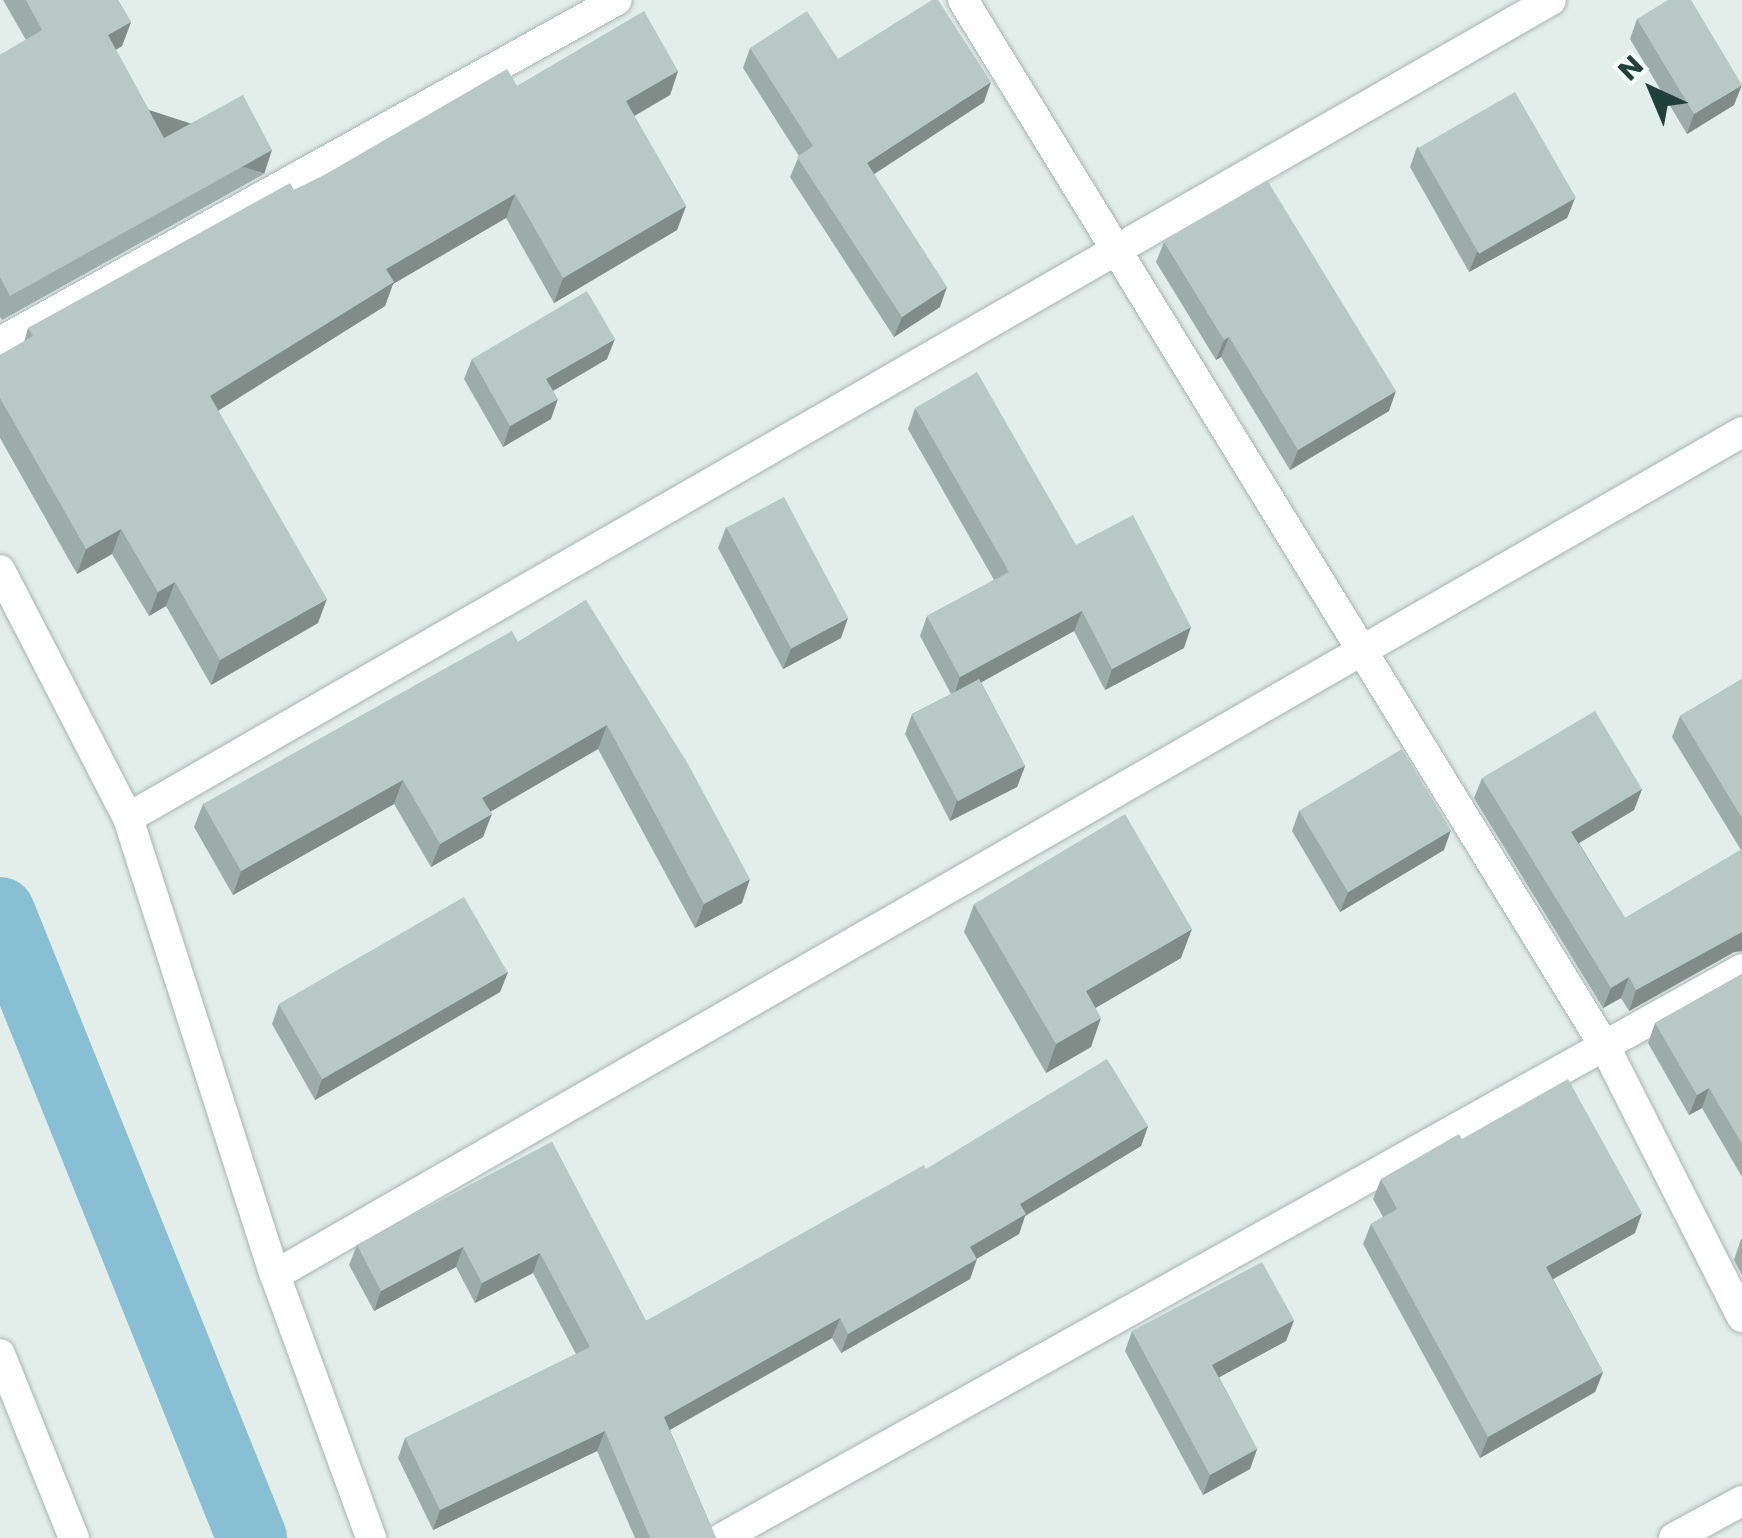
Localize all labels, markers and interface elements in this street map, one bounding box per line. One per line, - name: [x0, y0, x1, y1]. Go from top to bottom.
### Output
- north arrow: [1602, 40, 1702, 140]
- text: N: [1610, 47, 1652, 89]

